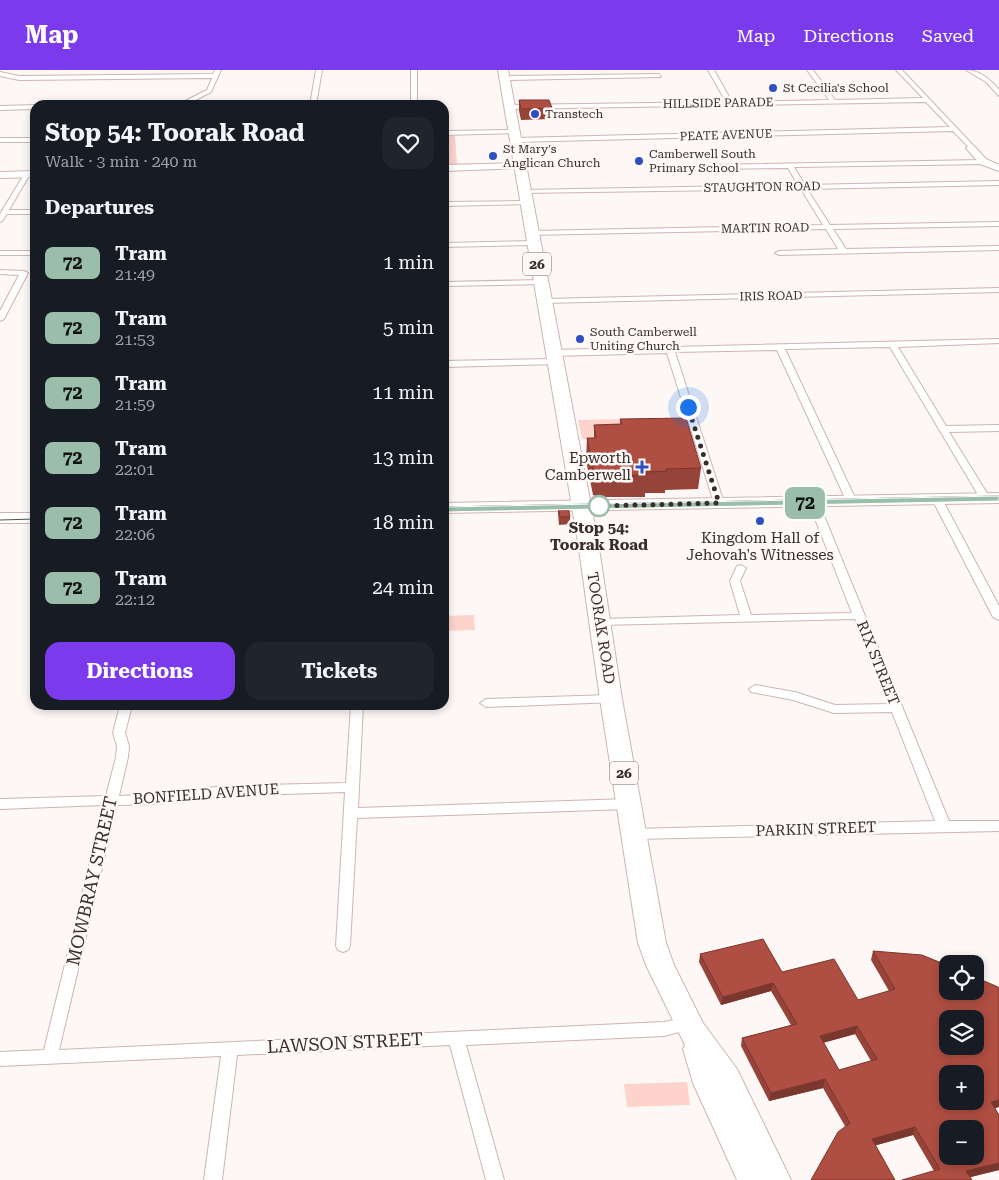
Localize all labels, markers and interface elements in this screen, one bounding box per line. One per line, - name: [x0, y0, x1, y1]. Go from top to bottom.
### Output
- text: Map: [25, 21, 79, 49]
- text: Map: [737, 25, 775, 46]
- text: Directions: [803, 25, 894, 46]
- text: Saved: [922, 25, 974, 46]
- place label: St Cecilia's School: [783, 81, 889, 95]
- marker: St Cecilia's School: [767, 82, 779, 94]
- street label: HILLSIDE PARADE: [663, 95, 773, 111]
- place label: Transtech: [545, 107, 603, 121]
- marker: Transtech: [529, 108, 541, 120]
- button: heart: [382, 117, 434, 169]
- text: Stop 54: Toorak Road: [45, 119, 305, 147]
- street label: PEATE AVENUE: [679, 126, 773, 144]
- place label: St Mary's Anglican Church: [503, 142, 601, 170]
- place label: Camberwell South Primary School: [649, 147, 756, 175]
- marker: St Mary's Anglican Church: [487, 150, 499, 162]
- text: Walk · 3 min · 240 m: [45, 152, 197, 171]
- marker: Camberwell South Primary School: [633, 155, 645, 167]
- street label: STAUGHTON ROAD: [703, 179, 821, 195]
- text: Departures: [45, 196, 154, 219]
- street label: MARTIN ROAD: [721, 220, 809, 236]
- text: Tram: [115, 242, 167, 265]
- text: 1 min: [383, 251, 434, 274]
- text: 72: [62, 252, 83, 273]
- road number: 26: [523, 252, 551, 275]
- text: 21:49: [115, 265, 155, 284]
- street label: IRIS ROAD: [739, 288, 803, 304]
- text: Tram: [115, 307, 167, 330]
- text: 5 min: [383, 316, 434, 339]
- text: 72: [62, 317, 83, 338]
- place label: South Camberwell Uniting Church: [590, 325, 697, 353]
- text: 21:53: [115, 330, 155, 349]
- marker: South Camberwell Uniting Church: [574, 333, 586, 345]
- text: Tram: [115, 372, 167, 395]
- text: 11 min: [372, 381, 434, 404]
- text: 72: [62, 382, 83, 403]
- text: 21:59: [115, 395, 155, 414]
- your location: [676, 395, 701, 420]
- text: Tram: [115, 437, 167, 460]
- text: 13 min: [372, 446, 434, 469]
- text: 72: [62, 447, 83, 468]
- place label: Epworth Camberwell: [545, 449, 631, 484]
- text: 22:01: [115, 460, 155, 479]
- marker: Epworth Camberwell: [635, 460, 649, 474]
- line badge: 72: [782, 487, 828, 519]
- text: 72: [795, 492, 815, 513]
- marker: Stop 54: Toorak Road: [588, 495, 610, 517]
- text: Tram: [115, 502, 167, 525]
- text: 18 min: [372, 511, 434, 534]
- text: 72: [62, 512, 83, 533]
- marker: Kingdom Hall of Jehovah's Witnesses: [754, 515, 766, 527]
- place label: Stop 54: Toorak Road: [550, 519, 648, 554]
- text: 22:06: [115, 525, 155, 544]
- place label: Kingdom Hall of Jehovah's Witnesses: [686, 529, 834, 564]
- text: Tram: [115, 567, 167, 590]
- street label: TOORAK ROAD: [583, 571, 619, 685]
- text: 24 min: [372, 576, 434, 599]
- text: 72: [62, 577, 83, 598]
- text: 22:12: [115, 590, 155, 609]
- street label: RIX STREET: [853, 618, 903, 708]
- button: Directions: [45, 642, 235, 700]
- button: Tickets: [245, 642, 434, 700]
- road number: 26: [610, 761, 638, 784]
- street label: BONFIELD AVENUE: [132, 780, 280, 808]
- street label: MOWBRAY STREET: [62, 794, 121, 968]
- street label: PARKIN STREET: [755, 818, 877, 840]
- map controls: [939, 955, 984, 1165]
- button: locate: [939, 955, 984, 1000]
- button: layers: [939, 1010, 984, 1055]
- street label: LAWSON STREET: [266, 1028, 423, 1057]
- button: +: [939, 1065, 984, 1110]
- button: −: [939, 1120, 984, 1165]

